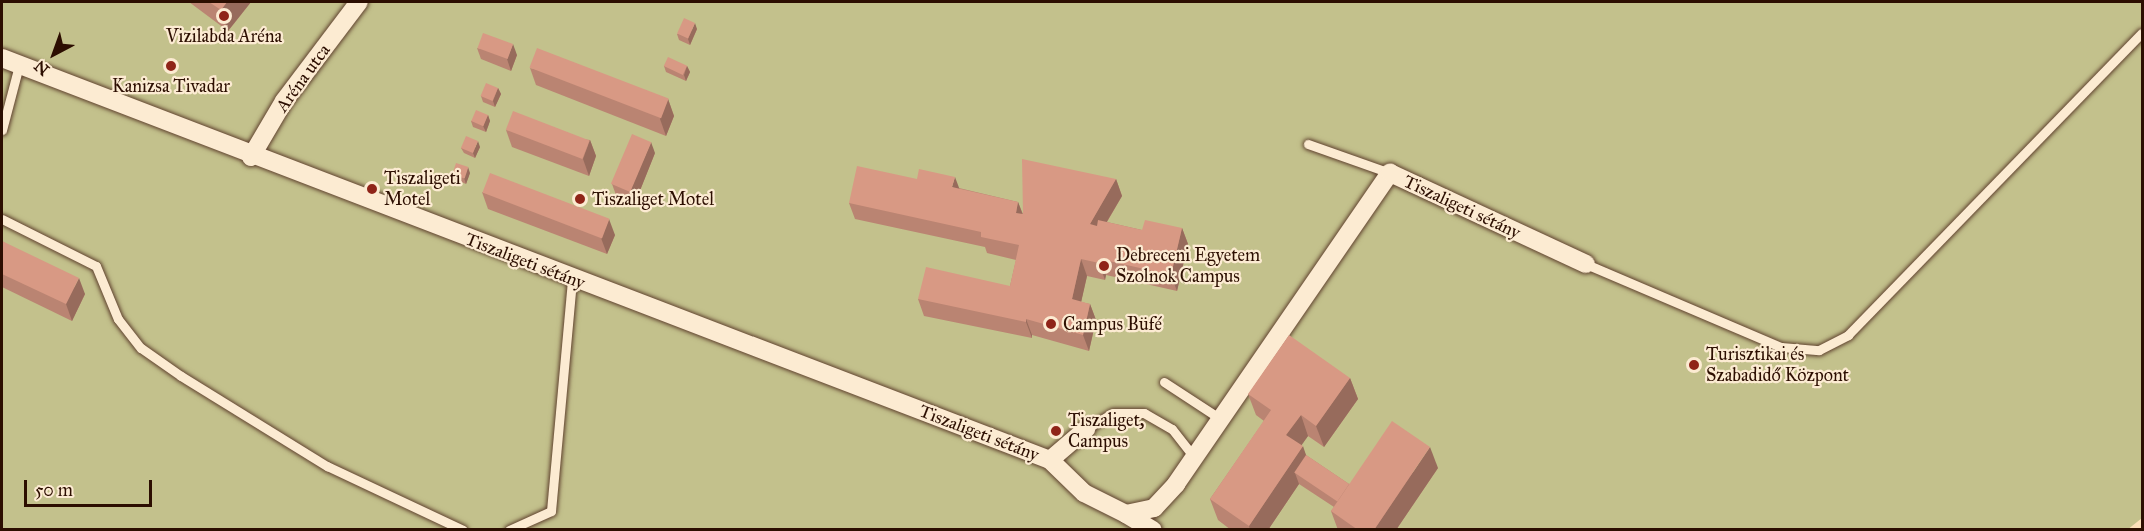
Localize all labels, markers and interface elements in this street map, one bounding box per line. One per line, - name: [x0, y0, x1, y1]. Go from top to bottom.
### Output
- marker: Vizilabda Aréna: [217, 9, 231, 23]
- north arrow: [24, 24, 84, 84]
- place label: Vizilabda Aréna: [166, 25, 282, 47]
- street label: Aréna utca: [271, 40, 335, 116]
- text: N: [31, 56, 53, 80]
- marker: Kanizsa Tivadar: [164, 59, 178, 73]
- place label: Kanizsa Tivadar: [112, 75, 230, 97]
- place label: Tiszaligeti Motel: [384, 168, 461, 210]
- street label: Tiszaligeti sétány: [1400, 170, 1524, 244]
- marker: Tiszaligeti Motel: [365, 182, 379, 196]
- place label: Tiszaliget Motel: [592, 188, 714, 210]
- marker: Tiszaliget Motel: [573, 192, 587, 206]
- street label: Tiszaligeti sétány: [462, 228, 588, 294]
- place label: Debreceni Egyetem Szolnok Campus: [1116, 245, 1260, 288]
- marker: Debreceni Egyetem Szolnok Campus: [1097, 259, 1111, 273]
- place label: Campus Büfé: [1063, 313, 1162, 335]
- marker: Campus Büfé: [1044, 317, 1058, 331]
- place label: Turisztikai és Szabadidő Központ: [1706, 344, 1849, 386]
- marker: Turisztikai és Szabadidő Központ: [1687, 358, 1701, 372]
- street label: Tiszaligeti sétány: [916, 400, 1042, 466]
- place label: Tiszaliget, Campus: [1068, 410, 1145, 452]
- marker: Tiszaliget, Campus: [1049, 424, 1063, 438]
- scale bar: [27, 468, 154, 506]
- text: 50 m: [35, 479, 73, 501]

